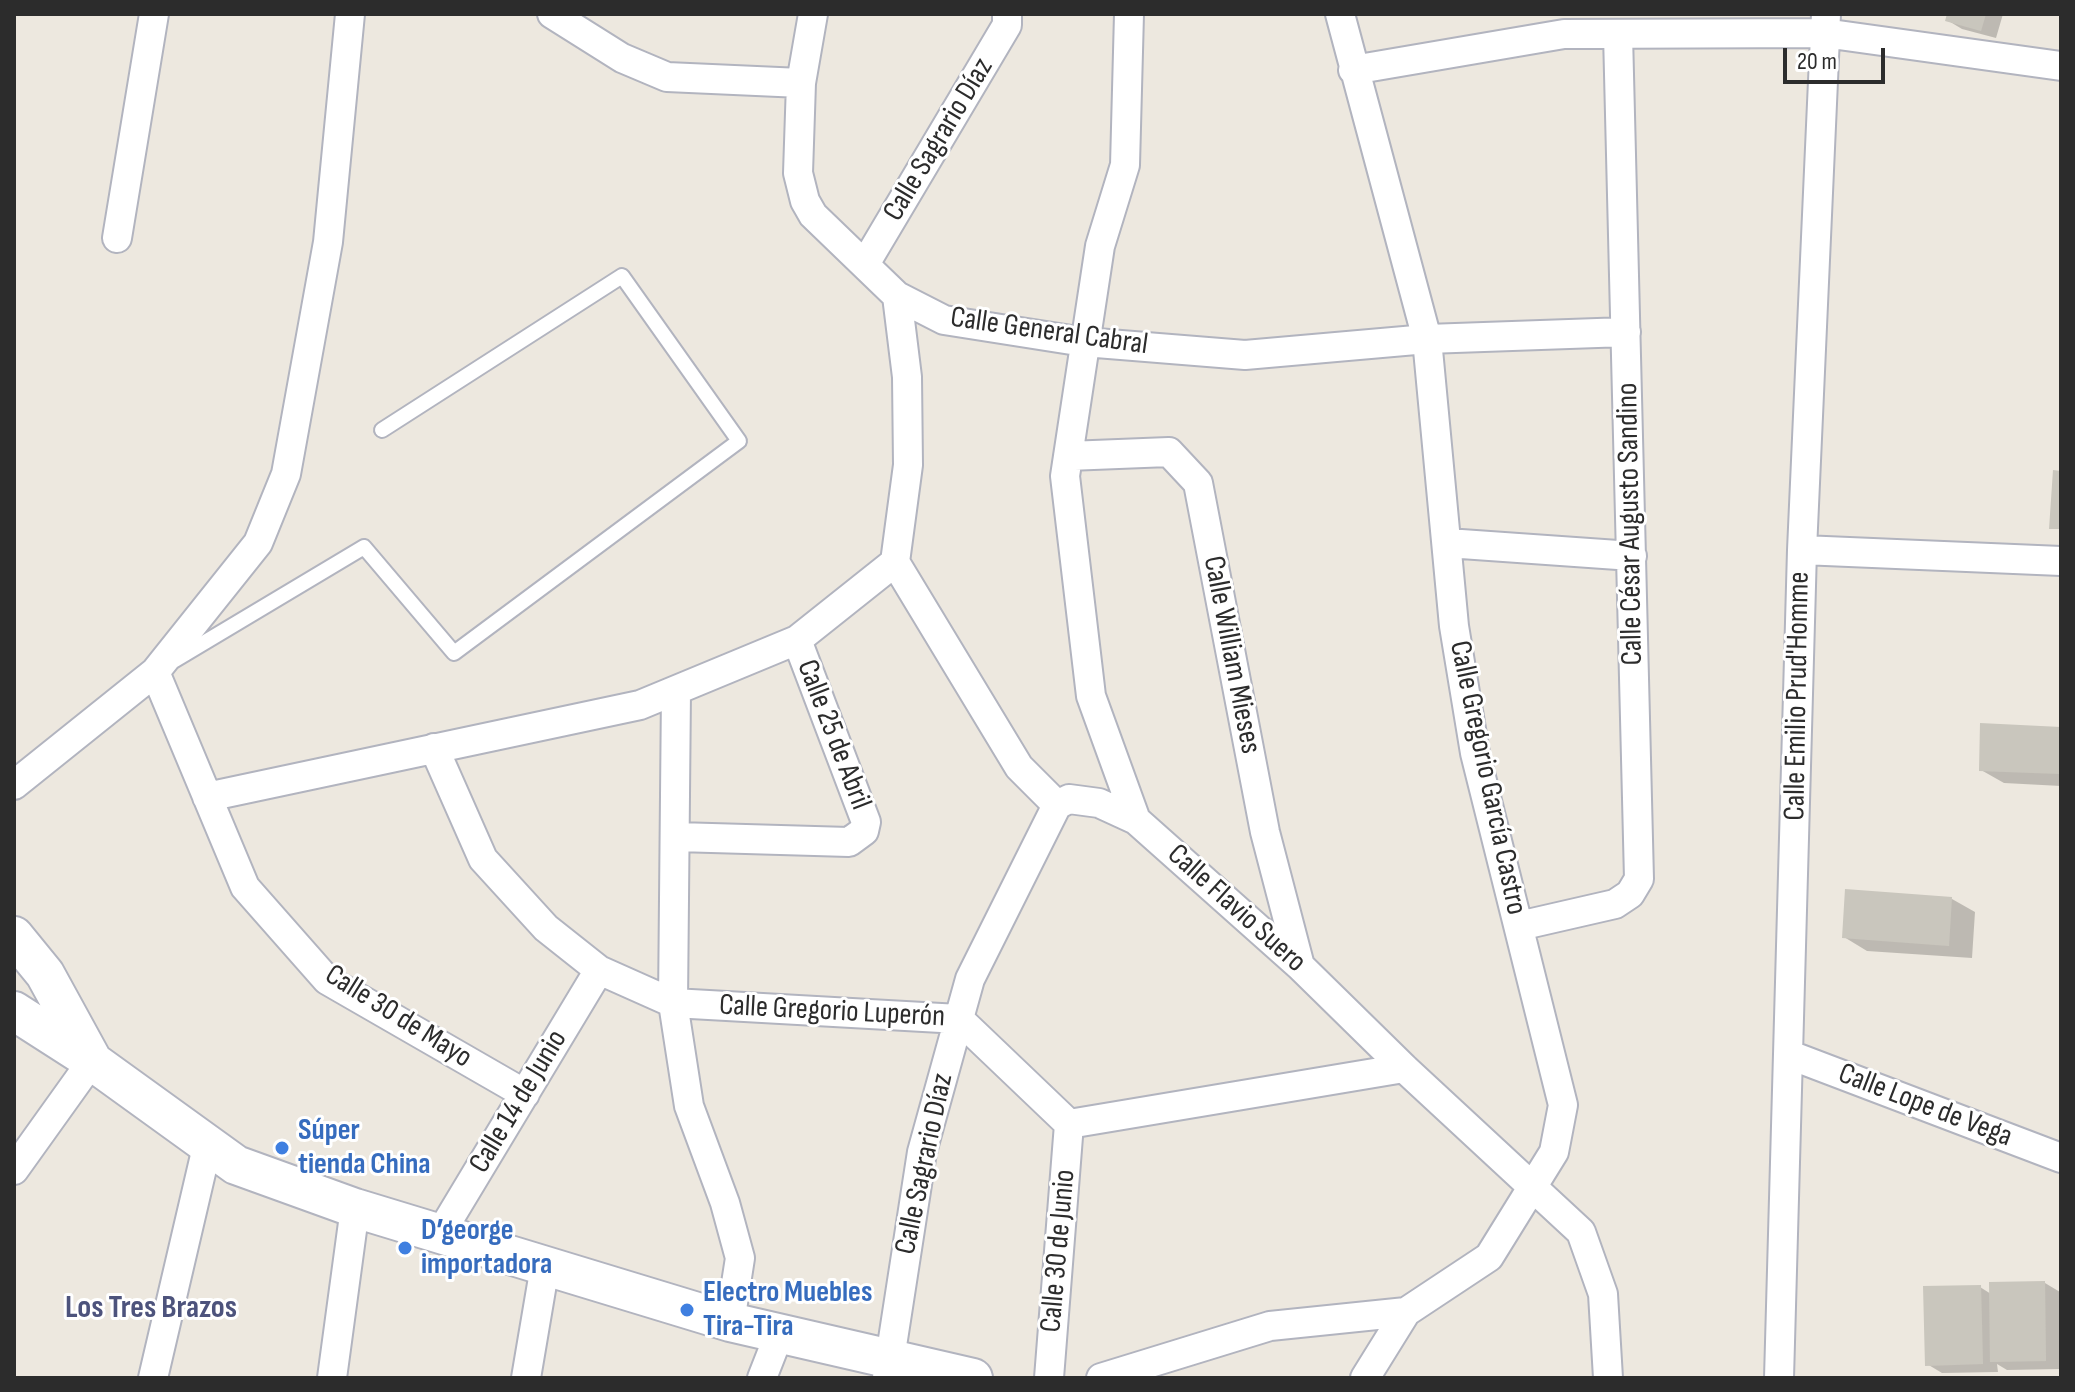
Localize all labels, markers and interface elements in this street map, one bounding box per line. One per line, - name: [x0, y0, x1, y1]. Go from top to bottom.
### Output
- scale bar: [1787, 32, 1889, 82]
- text: 20 m: [1797, 47, 1837, 76]
- street label: Calle Sagrario Díaz: [876, 52, 1002, 228]
- street label: Calle General Cabral: [948, 300, 1150, 364]
- street label: Calle César Augusto Sandino: [1611, 382, 1651, 666]
- street label: Calle William Mieses: [1194, 553, 1268, 757]
- street label: Calle Emilio Prud'Homme: [1778, 571, 1818, 821]
- street label: Calle Gregorio García Castro: [1440, 638, 1534, 918]
- street label: Calle 25 de Abril: [788, 655, 878, 815]
- street label: Calle Flavio Suero: [1159, 837, 1313, 981]
- street label: Calle 30 de Mayo: [318, 958, 478, 1076]
- street label: Calle Gregorio Luperón: [718, 988, 946, 1036]
- street label: Calle 14 de Junio: [462, 1024, 576, 1180]
- street label: Calle Lope de Vega: [1833, 1056, 2017, 1156]
- street label: Calle Sagrario Díaz: [888, 1070, 962, 1258]
- place label: Súper tienda China: [298, 1113, 431, 1184]
- marker: Súper tienda China: [273, 1139, 291, 1157]
- street label: Calle 30 de Junio: [1034, 1168, 1084, 1334]
- place label: D’george importadora: [421, 1213, 552, 1284]
- marker: D’george importadora: [396, 1239, 414, 1257]
- place label: Electro Muebles Tira-Tira: [703, 1275, 872, 1346]
- district label: Los Tres Brazos: [65, 1290, 237, 1328]
- marker: Electro Muebles Tira-Tira: [678, 1301, 696, 1319]

